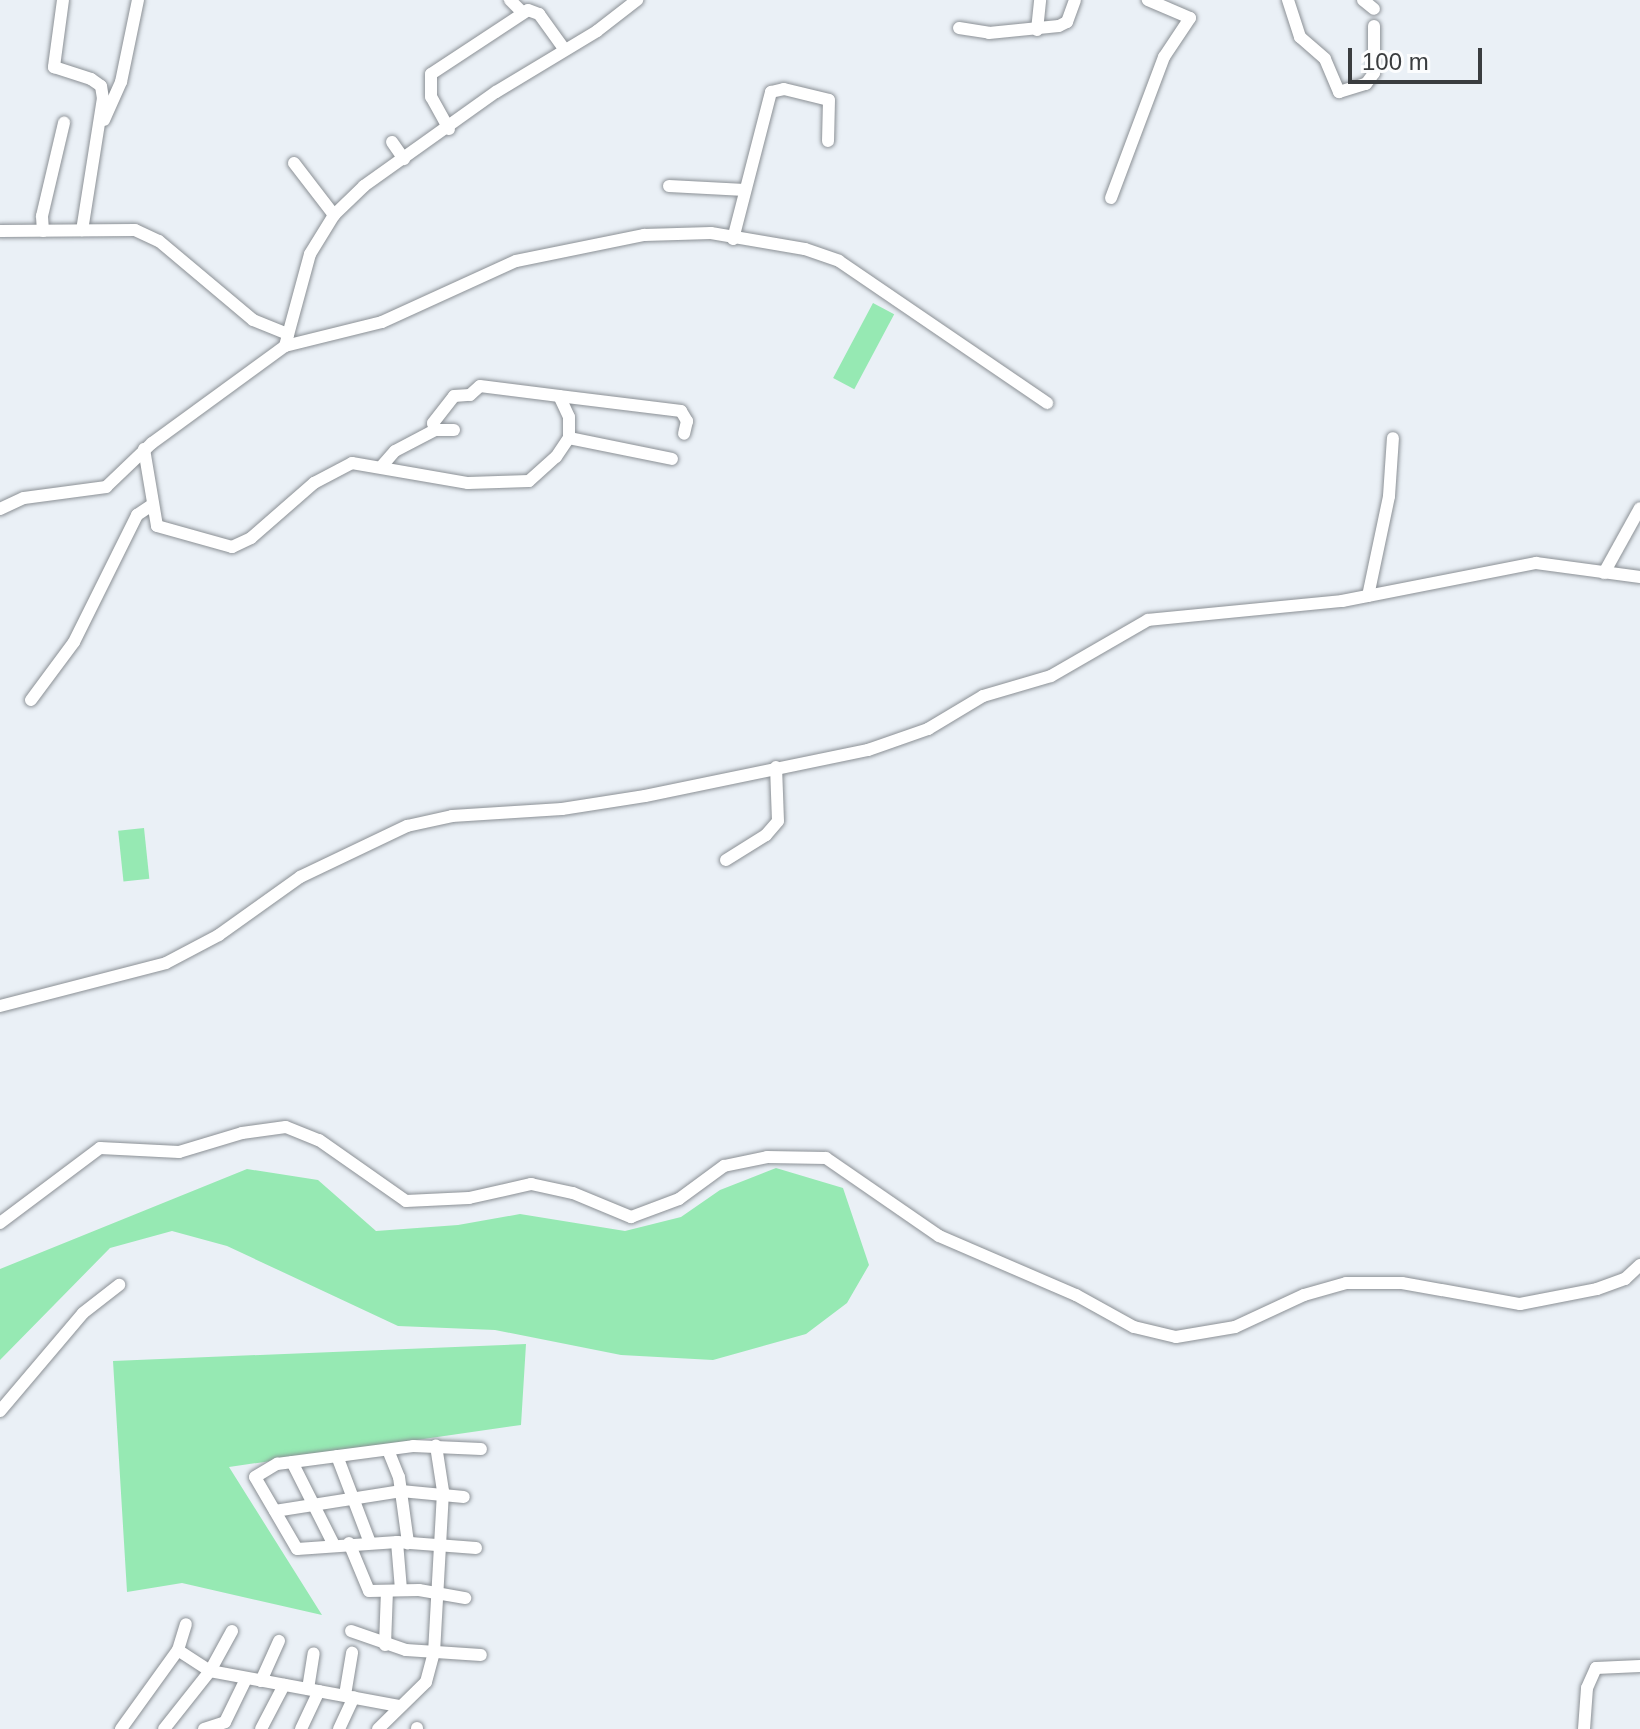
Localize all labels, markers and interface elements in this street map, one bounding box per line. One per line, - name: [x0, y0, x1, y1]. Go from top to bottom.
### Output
- scale bar: [1352, 32, 1486, 82]
- text: 100 m: [1362, 48, 1429, 75]

